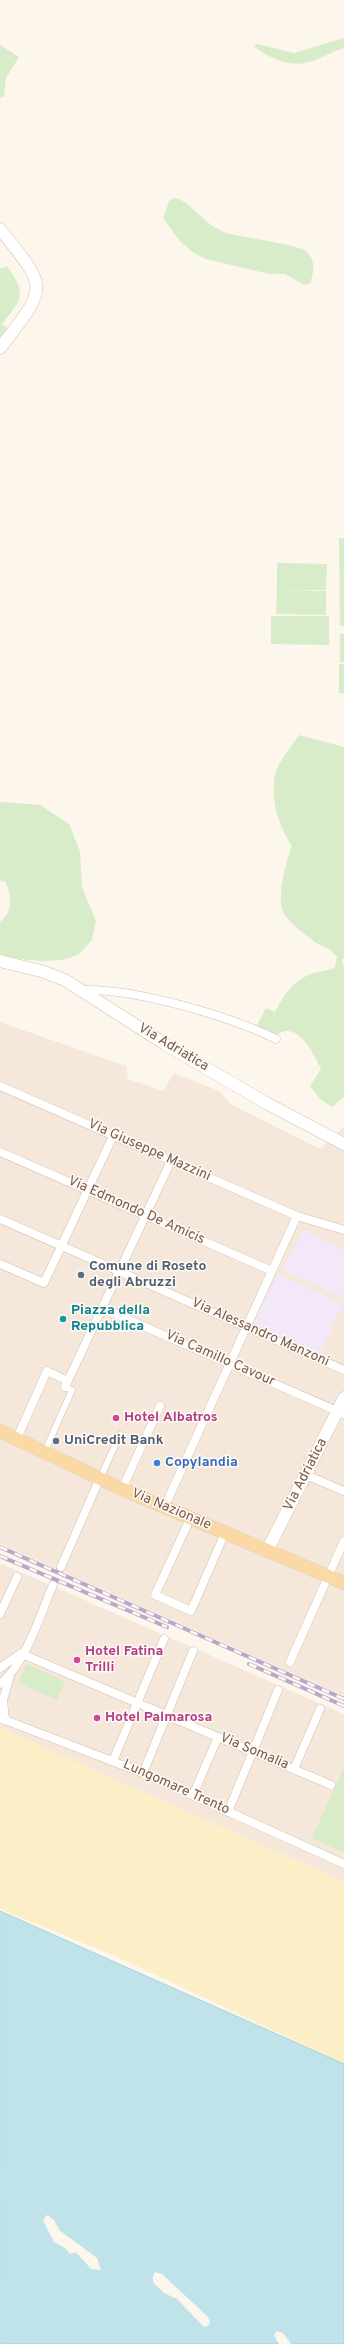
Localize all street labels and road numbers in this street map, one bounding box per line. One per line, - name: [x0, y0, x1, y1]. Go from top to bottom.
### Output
- street label: Via Adriatica: [135, 1020, 211, 1076]
- street label: Via Giuseppe Mazzini: [85, 1116, 213, 1186]
- street label: Via Edmondo De Amicis: [65, 1173, 207, 1249]
- street label: Via Alessandro Manzoni: [189, 1295, 331, 1371]
- street label: Via Camillo Cavour: [162, 1327, 278, 1391]
- street label: Via Adriatica: [280, 1436, 332, 1514]
- street label: Via Nazionale: [129, 1486, 213, 1534]
- street label: Via Somalia: [217, 1730, 291, 1774]
- street label: Lungomare Trento: [120, 1757, 232, 1819]

